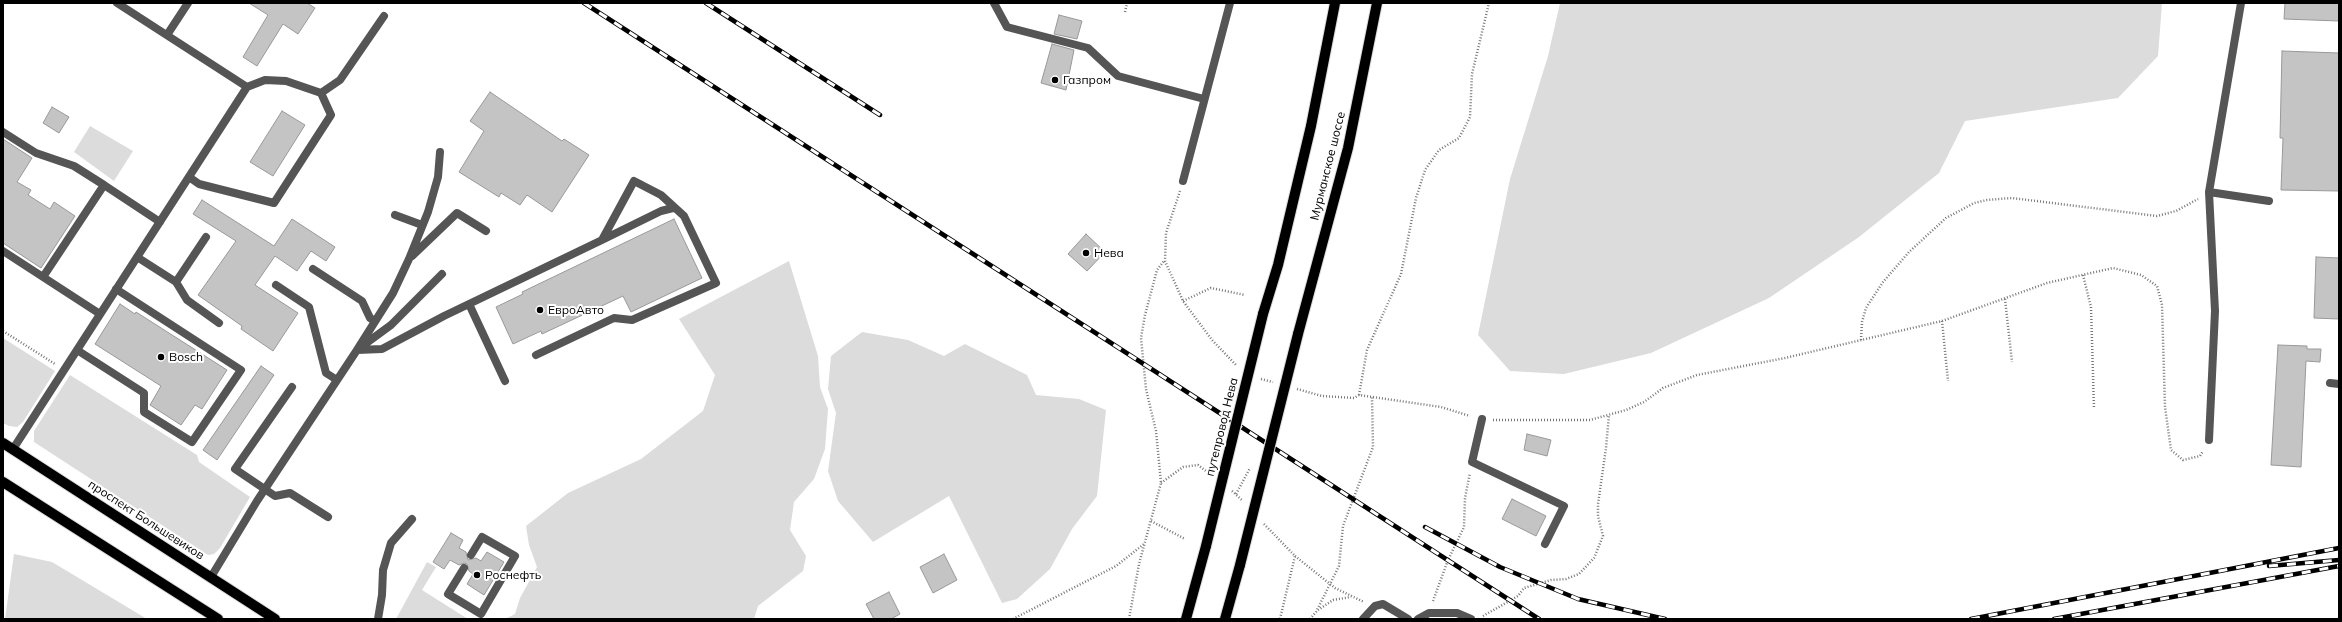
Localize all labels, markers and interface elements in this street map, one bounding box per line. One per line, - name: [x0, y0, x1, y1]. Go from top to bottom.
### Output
- place label: Газпром: [1063, 73, 1111, 87]
- marker: Газпром: [1050, 75, 1060, 85]
- street label: Мурманское шоссе: [1308, 110, 1348, 222]
- place label: Нева: [1094, 246, 1124, 260]
- marker: Нева: [1081, 248, 1091, 258]
- place label: ЕвроАвто: [548, 303, 604, 317]
- marker: ЕвроАвто: [535, 305, 545, 315]
- place label: Bosch: [169, 350, 203, 364]
- marker: Bosch: [156, 352, 166, 362]
- street label: путепровод Нева: [1203, 376, 1241, 478]
- street label: проспект Большевиков: [85, 477, 207, 563]
- place label: Роснефть: [485, 568, 541, 582]
- marker: Роснефть: [472, 570, 482, 580]

